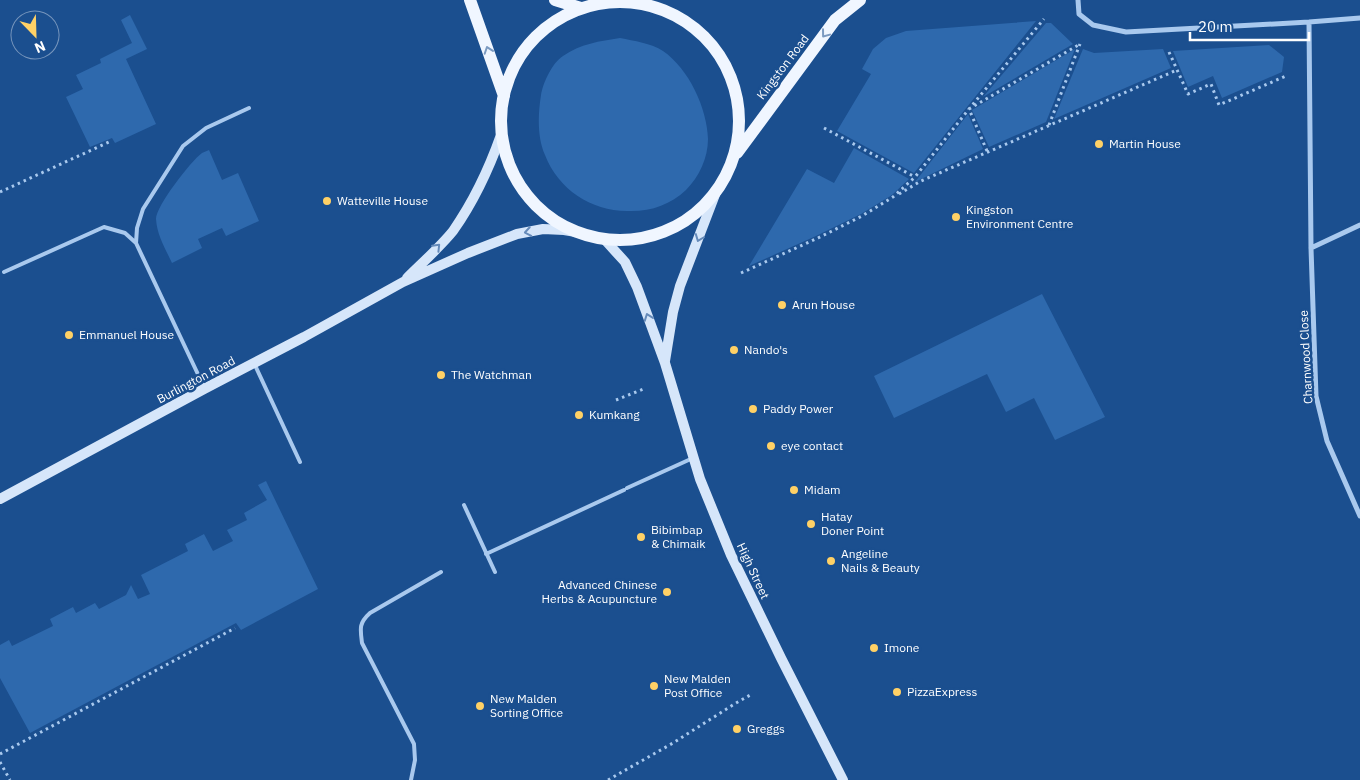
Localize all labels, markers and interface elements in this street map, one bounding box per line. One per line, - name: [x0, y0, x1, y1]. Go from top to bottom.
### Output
- north arrow: [10, 10, 60, 60]
- scale bar: [1190, 10, 1309, 42]
- text: 20 m: [1198, 17, 1233, 36]
- one-way arrow: [822, 28, 831, 38]
- street label: Kingston Road: [753, 31, 812, 102]
- text: N: [32, 37, 48, 57]
- one-way arrow: [484, 47, 494, 55]
- place label: Martin House: [1109, 136, 1181, 151]
- marker: Martin House: [1093, 138, 1105, 150]
- place label: Watteville House: [337, 193, 428, 208]
- marker: Watteville House: [321, 195, 333, 207]
- place label: Kingston Environment Centre: [966, 202, 1074, 231]
- marker: Kingston Environment Centre: [950, 211, 962, 223]
- one-way arrow: [524, 226, 532, 236]
- one-way arrow: [695, 233, 705, 242]
- one-way arrow: [431, 244, 440, 253]
- place label: Arun House: [792, 297, 855, 312]
- marker: Arun House: [776, 299, 788, 311]
- street label: Charnwood Close: [1296, 309, 1315, 404]
- one-way arrow: [644, 313, 654, 322]
- place label: Emmanuel House: [79, 327, 175, 342]
- marker: Emmanuel House: [63, 329, 75, 341]
- place label: Nando's: [744, 342, 788, 357]
- marker: Nando's: [728, 344, 740, 356]
- street label: Burlington Road: [154, 353, 238, 407]
- place label: The Watchman: [451, 367, 532, 382]
- marker: The Watchman: [435, 369, 447, 381]
- place label: Paddy Power: [763, 401, 834, 416]
- marker: Paddy Power: [747, 403, 759, 415]
- place label: Kumkang: [589, 407, 640, 422]
- marker: Kumkang: [573, 409, 585, 421]
- place label: eye contact: [781, 438, 843, 453]
- marker: eye contact: [765, 440, 777, 452]
- place label: Midam: [804, 482, 841, 497]
- marker: Midam: [788, 484, 800, 496]
- place label: Hatay Doner Point: [821, 509, 884, 538]
- marker: Hatay Doner Point: [805, 518, 817, 530]
- place label: Bibimbap & Chimaik: [651, 522, 706, 551]
- marker: Bibimbap & Chimaik: [635, 531, 647, 543]
- street label: High Street: [734, 540, 773, 601]
- place label: Angeline Nails & Beauty: [841, 546, 920, 575]
- marker: Angeline Nails & Beauty: [825, 555, 837, 567]
- place label: Advanced Chinese Herbs & Acupuncture: [542, 577, 657, 606]
- marker: Advanced Chinese Herbs & Acupuncture: [661, 586, 673, 598]
- place label: Imone: [884, 640, 920, 655]
- marker: Imone: [868, 642, 880, 654]
- place label: New Malden Post Office: [664, 671, 731, 700]
- marker: New Malden Post Office: [648, 680, 660, 692]
- place label: PizzaExpress: [907, 684, 978, 699]
- marker: PizzaExpress: [891, 686, 903, 698]
- place label: New Malden Sorting Office: [490, 691, 563, 720]
- marker: New Malden Sorting Office: [474, 700, 486, 712]
- place label: Greggs: [747, 721, 785, 736]
- marker: Greggs: [731, 723, 743, 735]

